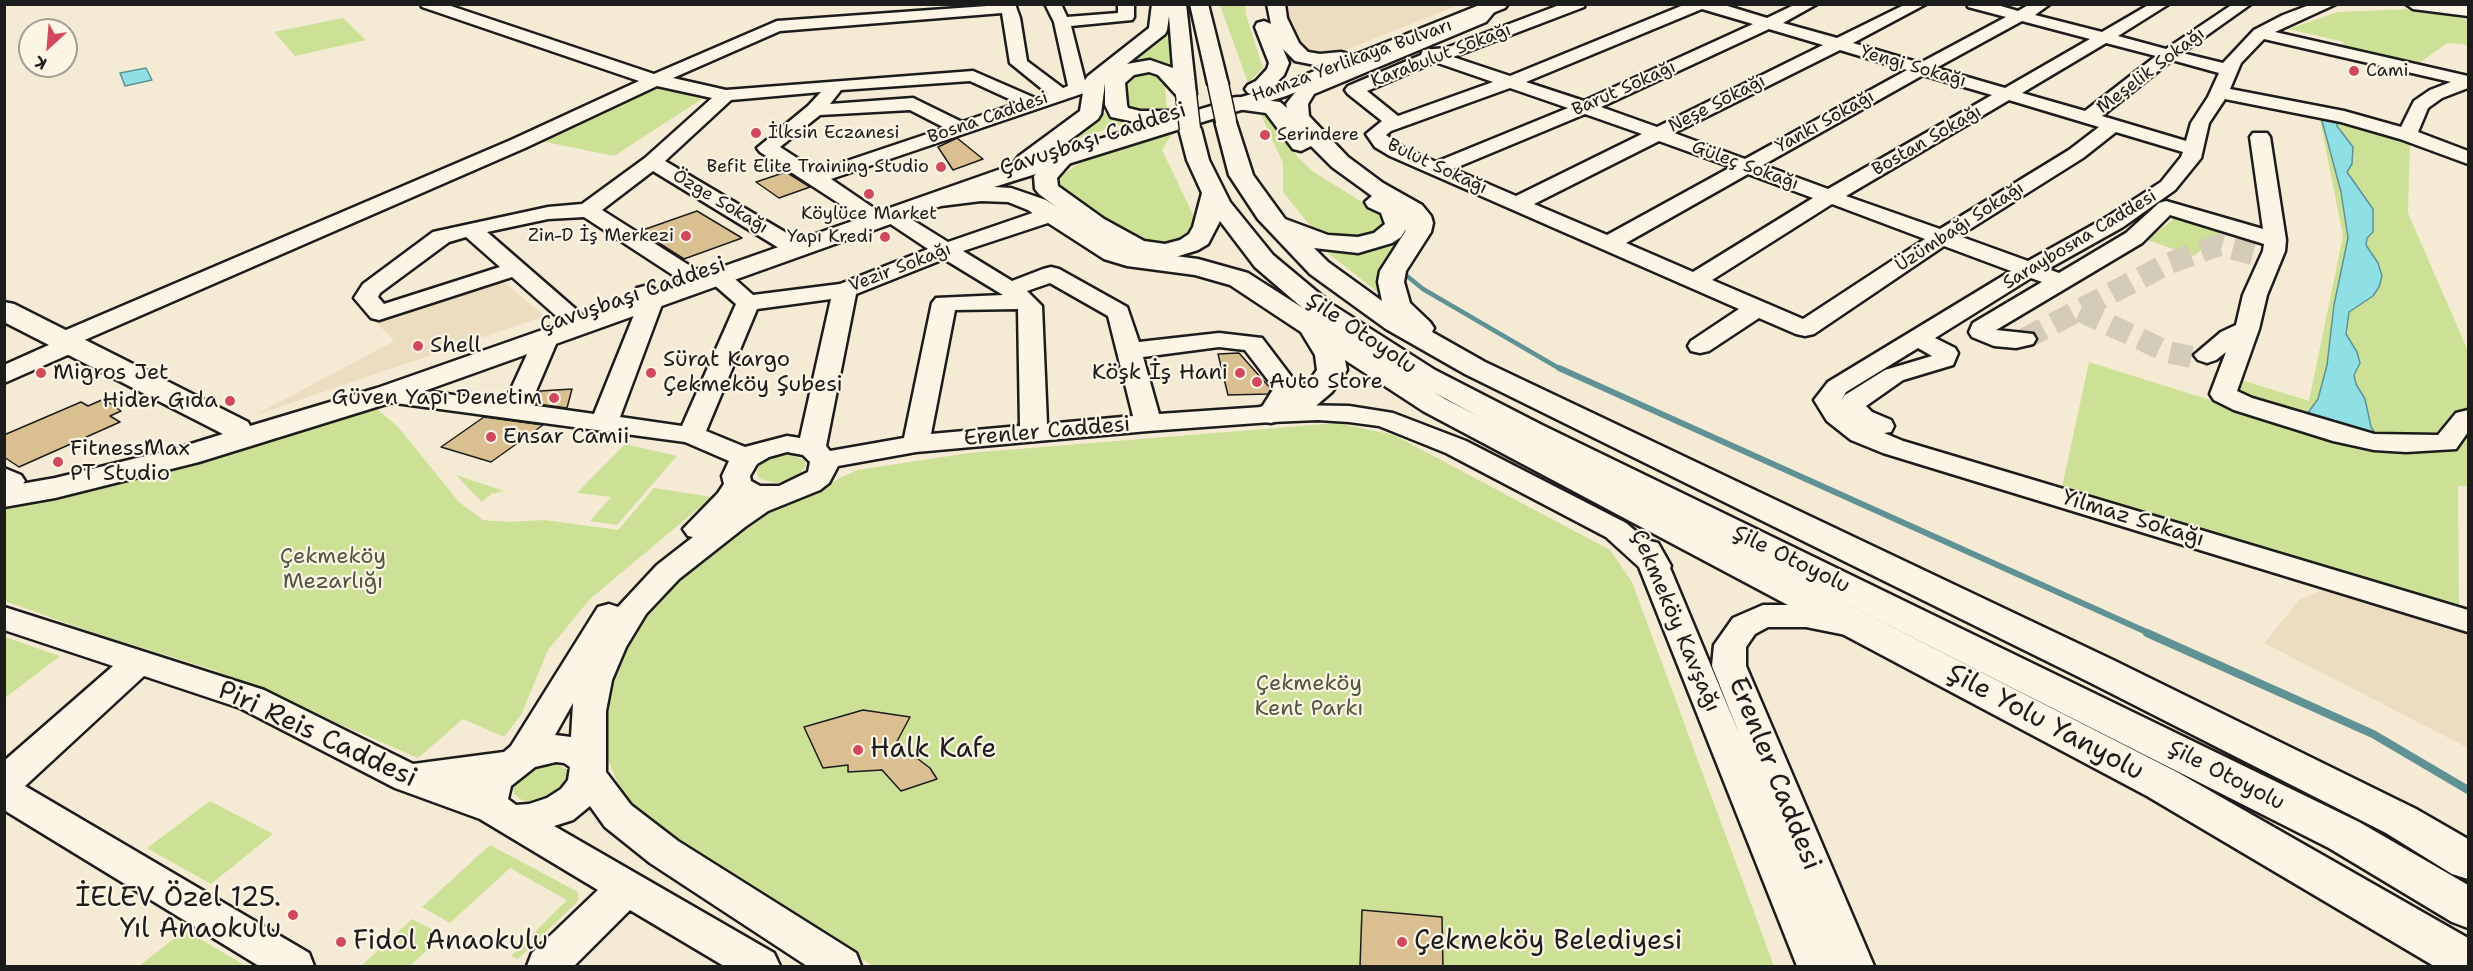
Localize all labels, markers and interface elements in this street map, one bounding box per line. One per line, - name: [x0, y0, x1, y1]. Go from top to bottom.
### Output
- street label: Hamza Yerlikaya Bulvarı: [1249, 15, 1455, 107]
- north arrow: [18, 18, 78, 78]
- street label: Karabulut Sokağı: [1368, 19, 1514, 93]
- street label: Meşelik Sokağı: [2093, 23, 2209, 119]
- street label: Yengi Sokağı: [1858, 42, 1968, 92]
- text: K: [31, 51, 50, 75]
- street label: Barut Sokağı: [1569, 57, 1679, 121]
- place label: Cami: [2366, 60, 2408, 82]
- marker: Cami: [2347, 64, 2361, 78]
- street label: Neşe Sokağı: [1665, 70, 1769, 138]
- street label: Yankı Sokağı: [1772, 86, 1878, 158]
- street label: Bosna Caddesi: [925, 87, 1051, 149]
- street label: Çavuşbaşı Caddesi: [996, 97, 1190, 183]
- street label: Bostan Sokağı: [1868, 101, 1986, 181]
- place label: İlksin Eczanesi: [768, 122, 900, 144]
- place label: Serindere: [1277, 124, 1359, 146]
- marker: İlksin Eczanesi: [749, 126, 763, 140]
- marker: Serindere: [1258, 128, 1272, 142]
- street label: Bulut Sokağı: [1384, 134, 1490, 200]
- street label: Güleç Sokağı: [1689, 137, 1801, 195]
- place label: Befit Elite Training Studio: [707, 156, 929, 178]
- marker: Befit Elite Training Studio: [934, 160, 948, 174]
- street label: Özge Sokağı: [668, 165, 772, 239]
- street label: Üzümbağı Sokağı: [1892, 177, 2028, 277]
- street label: Saraybosna Caddesi: [1999, 186, 2161, 294]
- marker: Köylüce Market: [862, 187, 876, 201]
- place label: Köylüce Market: [801, 203, 937, 225]
- place label: Zin-D İş Merkezi: [528, 225, 674, 247]
- place label: Yapı Kredi: [787, 226, 873, 248]
- marker: Zin-D İş Merkezi: [679, 229, 693, 243]
- marker: Yapı Kredi: [878, 230, 892, 244]
- street label: Vezir Sokağı: [846, 239, 954, 297]
- street label: Çavuşbaşı Caddesi: [537, 252, 729, 340]
- street label: Şile Otoyolu: [1301, 287, 1421, 381]
- place label: Shell: [430, 333, 481, 359]
- marker: Shell: [411, 339, 425, 353]
- place label: Sürat Kargo Çekmeköy Şubesi: [663, 347, 843, 398]
- place label: Migros Jet: [53, 360, 169, 386]
- place label: Köşk İş Hani: [1092, 360, 1228, 386]
- marker: Migros Jet: [34, 366, 48, 380]
- marker: Sürat Kargo Çekmeköy Şubesi: [644, 366, 658, 380]
- marker: Köşk İş Hani: [1233, 366, 1247, 380]
- place label: Auto Store: [1269, 369, 1383, 395]
- marker: Auto Store: [1250, 375, 1264, 389]
- place label: Güven Yapı Denetim: [332, 385, 542, 411]
- place label: Hider Gıda: [102, 388, 218, 414]
- marker: Güven Yapı Denetim: [547, 391, 561, 405]
- marker: Hider Gıda: [223, 394, 237, 408]
- street label: Erenler Caddesi: [963, 412, 1131, 452]
- place label: Ensar Camii: [503, 424, 630, 450]
- marker: Ensar Camii: [484, 430, 498, 444]
- place label: FitnessMax PT Studio: [70, 436, 190, 488]
- marker: FitnessMax PT Studio: [51, 455, 65, 469]
- street label: Yılmaz Sokağı: [2059, 485, 2207, 553]
- street label: Şile Otoyolu: [1728, 520, 1854, 600]
- street label: Çekmeköy Kavşağı: [1625, 526, 1725, 716]
- park label: Çekmeköy Mezarlığı: [280, 544, 386, 596]
- street label: Şile Yolu Yanyolu: [1941, 657, 2149, 789]
- park label: Çekmeköy Kent Parkı: [1255, 671, 1363, 722]
- street label: Erenler Caddesi: [1721, 673, 1827, 875]
- street label: Piri Reis Caddesi: [212, 675, 422, 795]
- place label: Halk Kafe: [870, 734, 996, 766]
- street label: Şile Otoyolu: [2163, 735, 2289, 817]
- marker: Halk Kafe: [851, 743, 865, 757]
- place label: İELEV Özel 125. Yıl Anaokulu: [75, 883, 281, 946]
- marker: İELEV Özel 125. Yıl Anaokulu: [286, 908, 300, 922]
- place label: Fidol Anaokulu: [353, 926, 548, 958]
- place label: Çekmeköy Belediyesi: [1414, 926, 1682, 958]
- marker: Fidol Anaokulu: [334, 935, 348, 949]
- marker: Çekmeköy Belediyesi: [1395, 935, 1409, 949]

